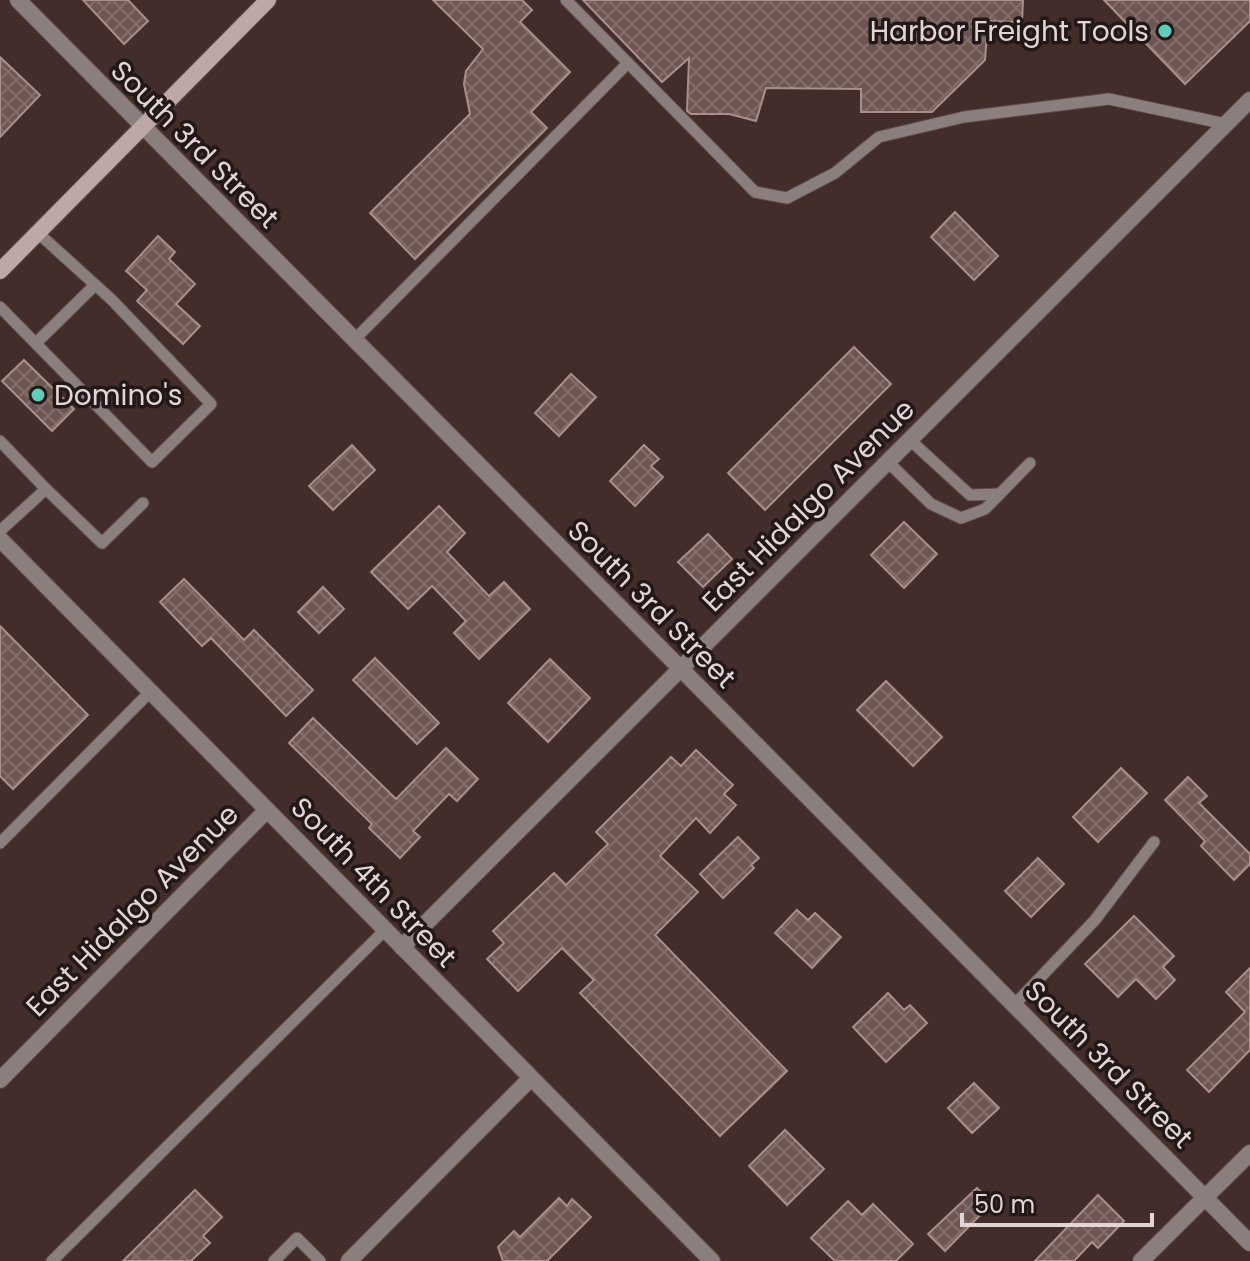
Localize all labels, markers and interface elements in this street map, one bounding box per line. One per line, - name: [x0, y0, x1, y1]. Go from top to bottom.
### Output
- place label: Harbor Freight Tools: [870, 12, 1149, 51]
- marker: Harbor Freight Tools: [1156, 22, 1174, 40]
- street label: South 3rd Street: [102, 52, 287, 237]
- place label: Domino's: [54, 376, 182, 415]
- marker: Domino's: [29, 386, 47, 404]
- street label: East Hidalgo Avenue: [693, 390, 923, 620]
- street label: South 3rd Street: [559, 512, 744, 697]
- street label: South 4th Street: [282, 789, 465, 976]
- street label: East Hidalgo Avenue: [17, 795, 247, 1025]
- street label: South 3rd Street: [1016, 972, 1201, 1157]
- scale bar: [962, 1177, 1152, 1227]
- text: 50 m: [974, 1188, 1035, 1221]

